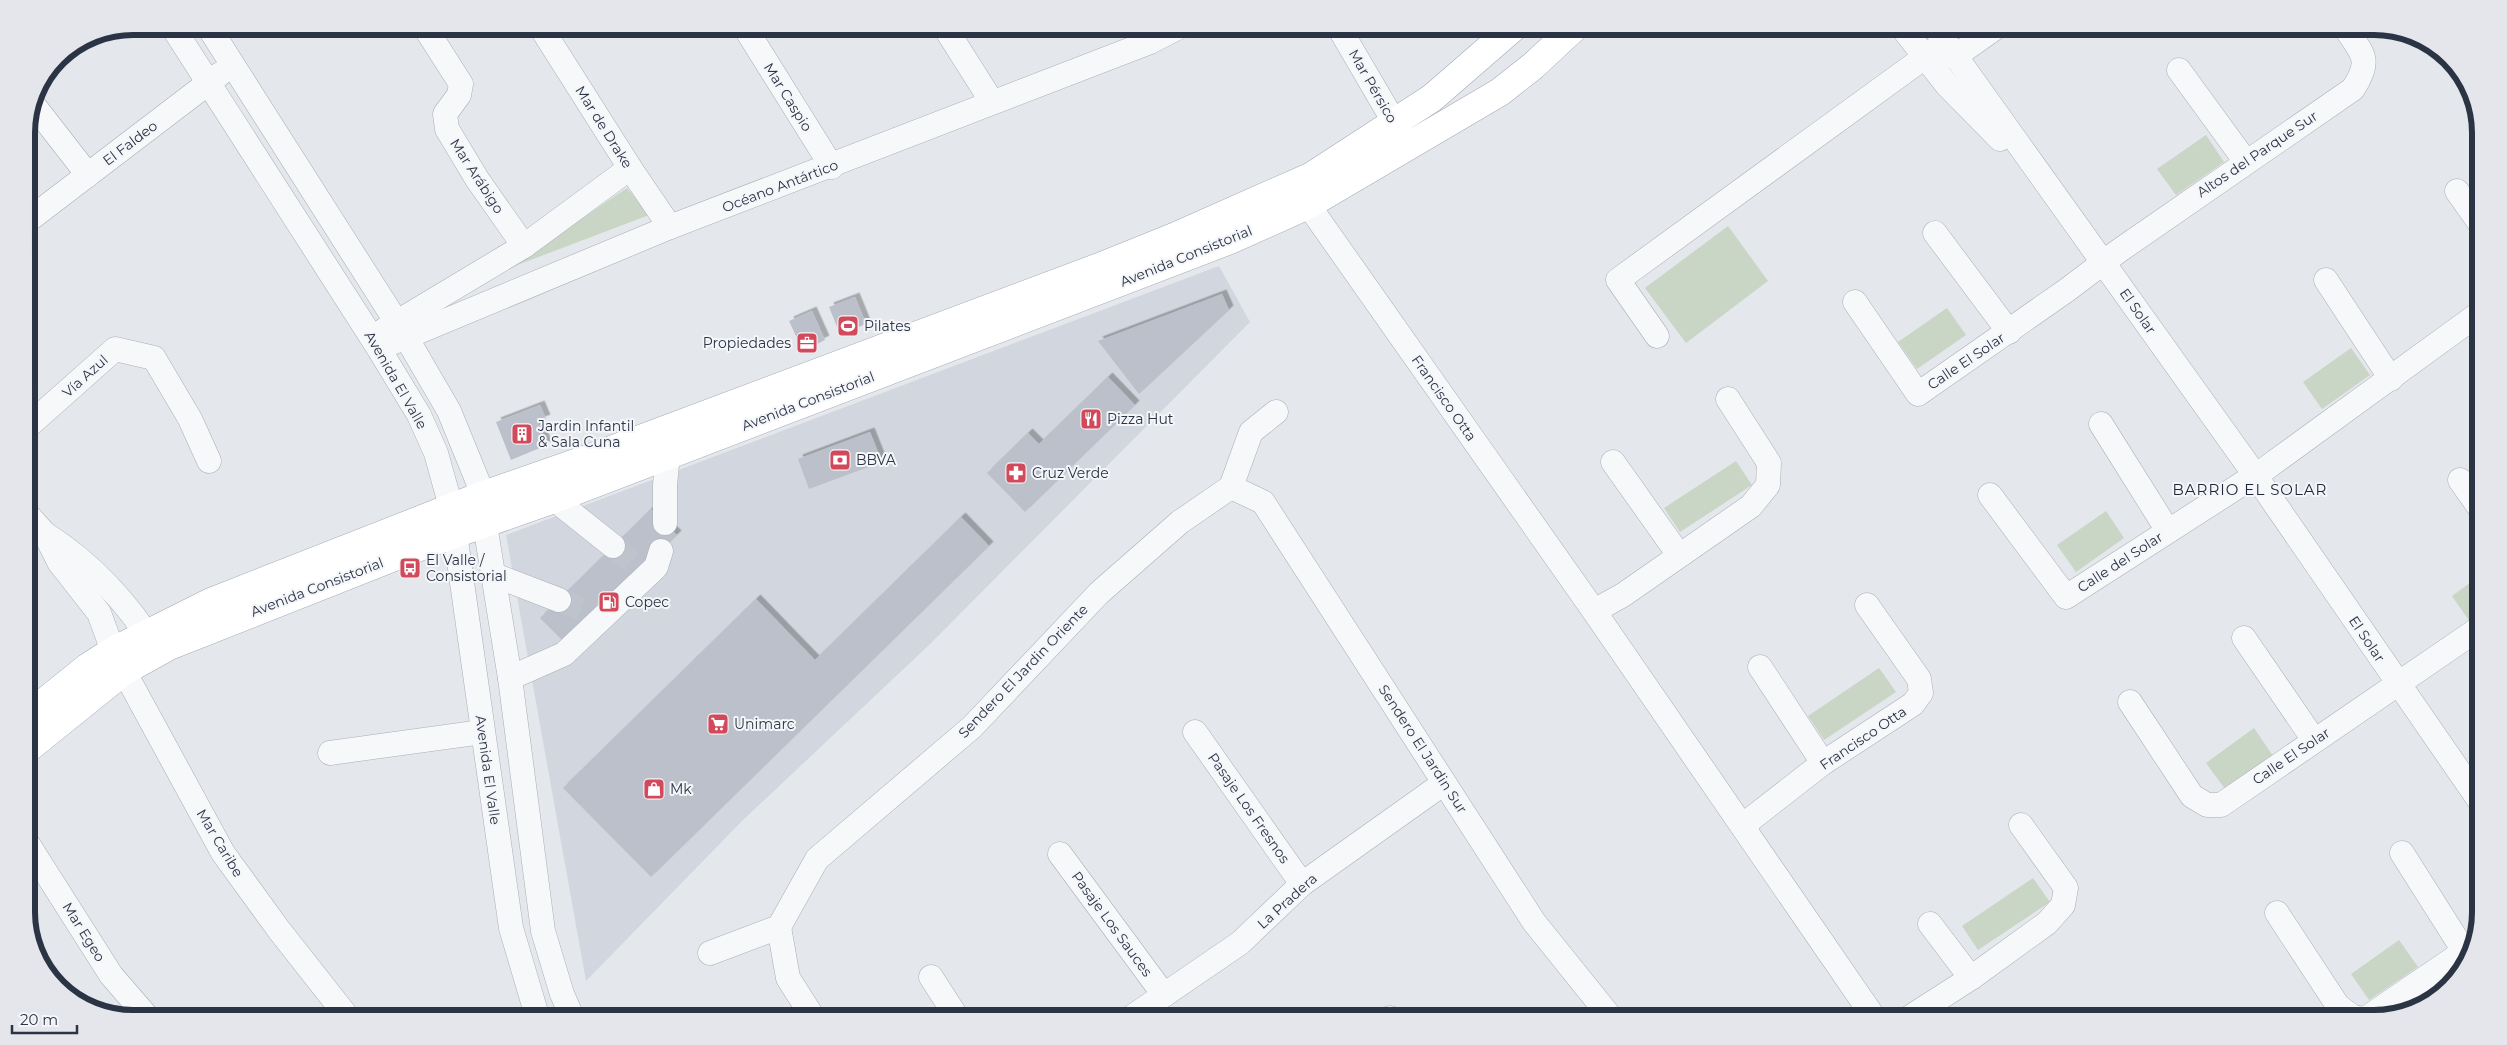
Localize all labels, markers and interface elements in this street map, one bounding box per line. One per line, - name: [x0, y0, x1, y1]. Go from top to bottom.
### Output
- street label: Mar Pérsico: [1345, 46, 1401, 126]
- street label: Mar Caspio: [760, 59, 816, 135]
- street label: Mar de Drake: [571, 82, 637, 172]
- street label: Altos del Parque Sur: [2193, 107, 2321, 201]
- street label: El Faldeo: [99, 116, 161, 169]
- street label: Mar Arábigo: [446, 135, 508, 217]
- street label: Océano Antártico: [719, 155, 841, 216]
- street label: Avenida Consistorial: [1117, 221, 1255, 291]
- street label: El Solar: [2116, 285, 2160, 338]
- sports icon: Pilates: [836, 314, 860, 338]
- place label: Pilates: [864, 317, 911, 335]
- street label: Avenida El Valle: [361, 328, 431, 432]
- street label: Calle El Solar: [1924, 328, 2008, 394]
- office icon: Propiedades: [795, 331, 819, 355]
- place label: Propiedades: [703, 334, 791, 352]
- street label: Vía Azul: [58, 351, 112, 401]
- street label: Francisco Otta: [1408, 351, 1480, 445]
- street label: Avenida Consistorial: [739, 367, 877, 435]
- restaurant icon: Pizza Hut: [1079, 407, 1103, 431]
- place label: Pizza Hut: [1107, 410, 1174, 428]
- place label: Jardin Infantil & Sala Cuna: [537, 417, 634, 451]
- building icon: Jardin Infantil & Sala Cuna: [510, 422, 534, 446]
- bank icon: BBVA: [828, 448, 852, 472]
- place label: BBVA: [856, 451, 897, 469]
- pharmacy icon: Cruz Verde: [1004, 461, 1028, 485]
- place label: Cruz Verde: [1032, 464, 1109, 482]
- district label: BARRIO EL SOLAR: [2173, 480, 2327, 499]
- street label: Calle del Solar: [2074, 528, 2166, 596]
- place label: El Valle / Consistorial: [426, 551, 507, 585]
- street label: Avenida Consistorial: [248, 553, 386, 621]
- bus stop icon: El Valle / Consistorial: [398, 556, 422, 580]
- fuel station icon: Copec: [597, 590, 621, 614]
- place label: Copec: [625, 593, 669, 611]
- street label: Sendero El Jardin Oriente: [954, 600, 1092, 742]
- street label: El Solar: [2345, 612, 2389, 666]
- street label: Sendero El Jardin Sur: [1375, 681, 1472, 817]
- street label: Francisco Otta: [1816, 702, 1910, 774]
- supermarket icon: Unimarc: [706, 712, 730, 736]
- street label: Avenida El Valle: [471, 714, 505, 826]
- place label: Unimarc: [734, 715, 795, 733]
- street label: Calle El Solar: [2249, 723, 2333, 789]
- street label: Pasaje Los Fresnos: [1204, 749, 1294, 867]
- shop icon: Mk: [642, 777, 666, 801]
- place label: Mk: [670, 780, 692, 798]
- street label: Mar Caribe: [193, 806, 247, 880]
- street label: Pasaje Los Sauces: [1068, 868, 1156, 980]
- street label: La Pradera: [1253, 869, 1321, 933]
- street label: Mar Egeo: [59, 899, 109, 965]
- scale bar: [12, 1002, 78, 1034]
- text: 20 m: [20, 1010, 58, 1029]

